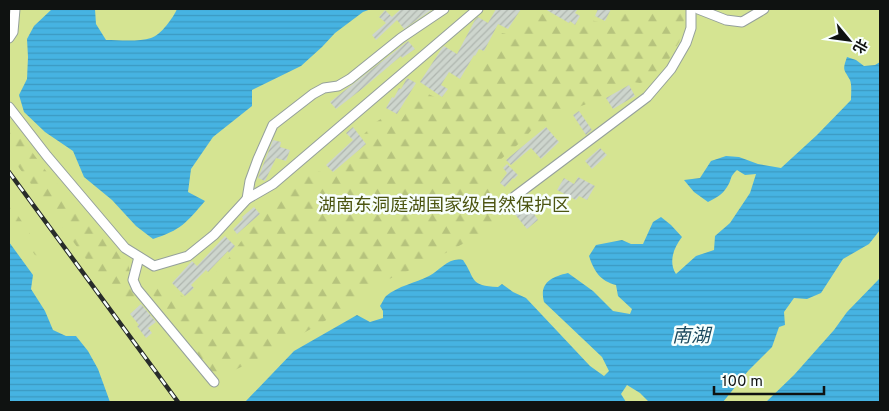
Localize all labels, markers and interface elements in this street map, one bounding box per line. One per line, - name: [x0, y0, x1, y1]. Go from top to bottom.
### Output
- north arrow: [824, 15, 874, 65]
- text: 北: [848, 35, 870, 56]
- park label: 湖南东洞庭湖国家级自然保护区: [318, 195, 570, 218]
- water label: 南湖: [672, 325, 713, 349]
- scale bar: [714, 364, 824, 396]
- text: 100 m: [722, 373, 763, 392]

